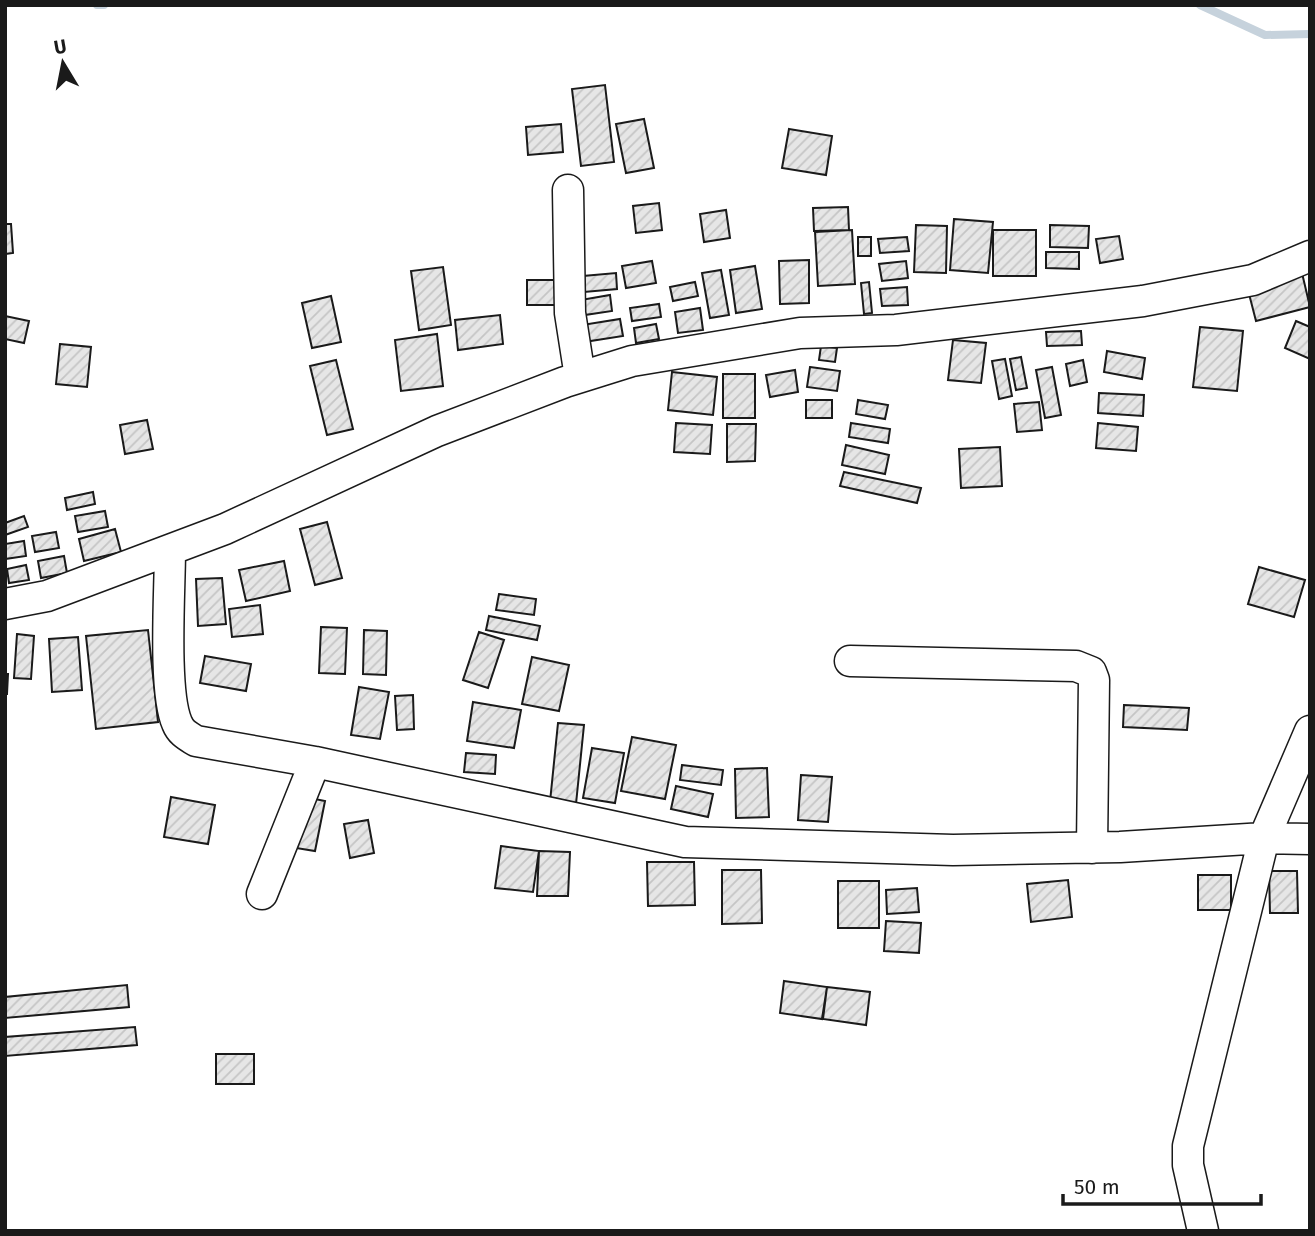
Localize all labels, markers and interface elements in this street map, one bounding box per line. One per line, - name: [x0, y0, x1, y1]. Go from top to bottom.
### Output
- north arrow: [28, 28, 98, 98]
- text: U: [52, 34, 68, 59]
- scale bar: [1063, 1162, 1261, 1206]
- text: 50 m: [1074, 1174, 1120, 1200]

